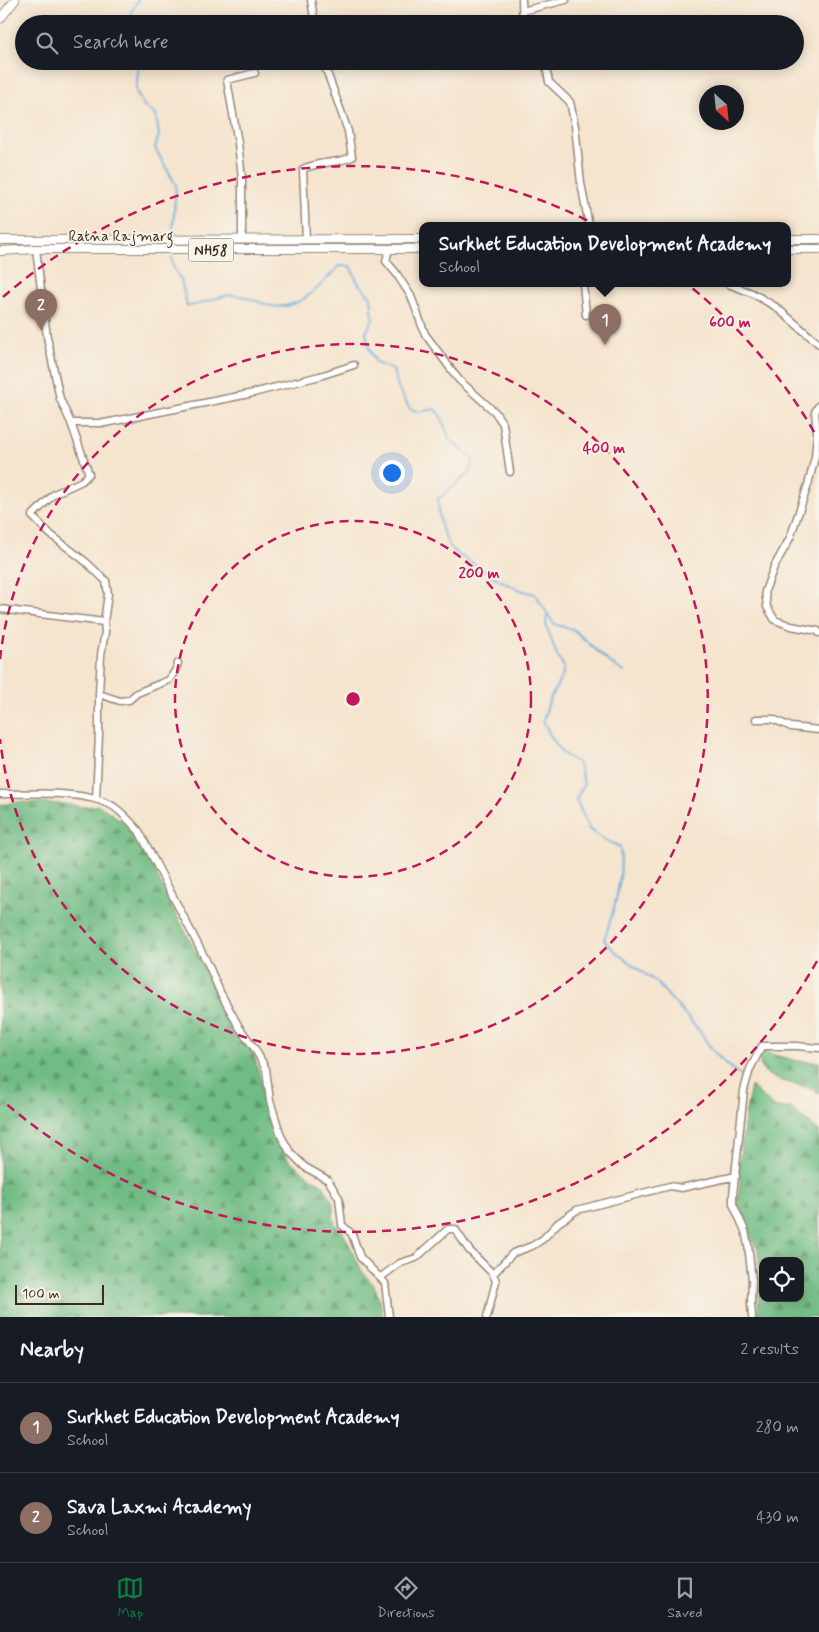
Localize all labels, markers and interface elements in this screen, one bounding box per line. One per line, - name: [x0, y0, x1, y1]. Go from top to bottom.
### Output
- search box: [15, 15, 804, 70]
- icon: search: [33, 29, 61, 57]
- text: Search here: [73, 30, 169, 55]
- north arrow: [699, 85, 744, 130]
- popup: [419, 222, 791, 287]
- street label: Ratna Rajmarg: [68, 227, 174, 248]
- text: Surkhet Education Development Academy: [439, 232, 771, 257]
- road number: NH58: [188, 238, 234, 262]
- text: School: [439, 257, 480, 278]
- pin: 2: [25, 289, 57, 330]
- pin: 1: [589, 304, 621, 345]
- text: 600 m: [709, 313, 751, 333]
- text: 400 m: [583, 439, 625, 459]
- your location: [379, 460, 405, 486]
- text: 200 m: [459, 564, 500, 584]
- centre of rings: [344, 690, 362, 708]
- map controls: [759, 1257, 804, 1302]
- button: locate: [759, 1257, 804, 1302]
- scale bar: [15, 1282, 104, 1305]
- text: 100 m: [22, 1285, 60, 1303]
- text: Nearby: [20, 1336, 84, 1364]
- text: 2 results: [741, 1339, 799, 1360]
- text: Surkhet Education Development Academy: [67, 1405, 399, 1430]
- text: 1: [32, 1417, 40, 1438]
- text: 280 m: [756, 1417, 799, 1438]
- text: School: [67, 1430, 108, 1451]
- text: Sava Laxmi Academy: [67, 1495, 252, 1520]
- text: 2: [32, 1507, 40, 1528]
- text: 430 m: [756, 1507, 799, 1528]
- text: School: [67, 1520, 108, 1541]
- tab: Map: [116, 1574, 144, 1622]
- tab: Directions: [377, 1574, 435, 1622]
- tab: Saved: [667, 1574, 703, 1622]

